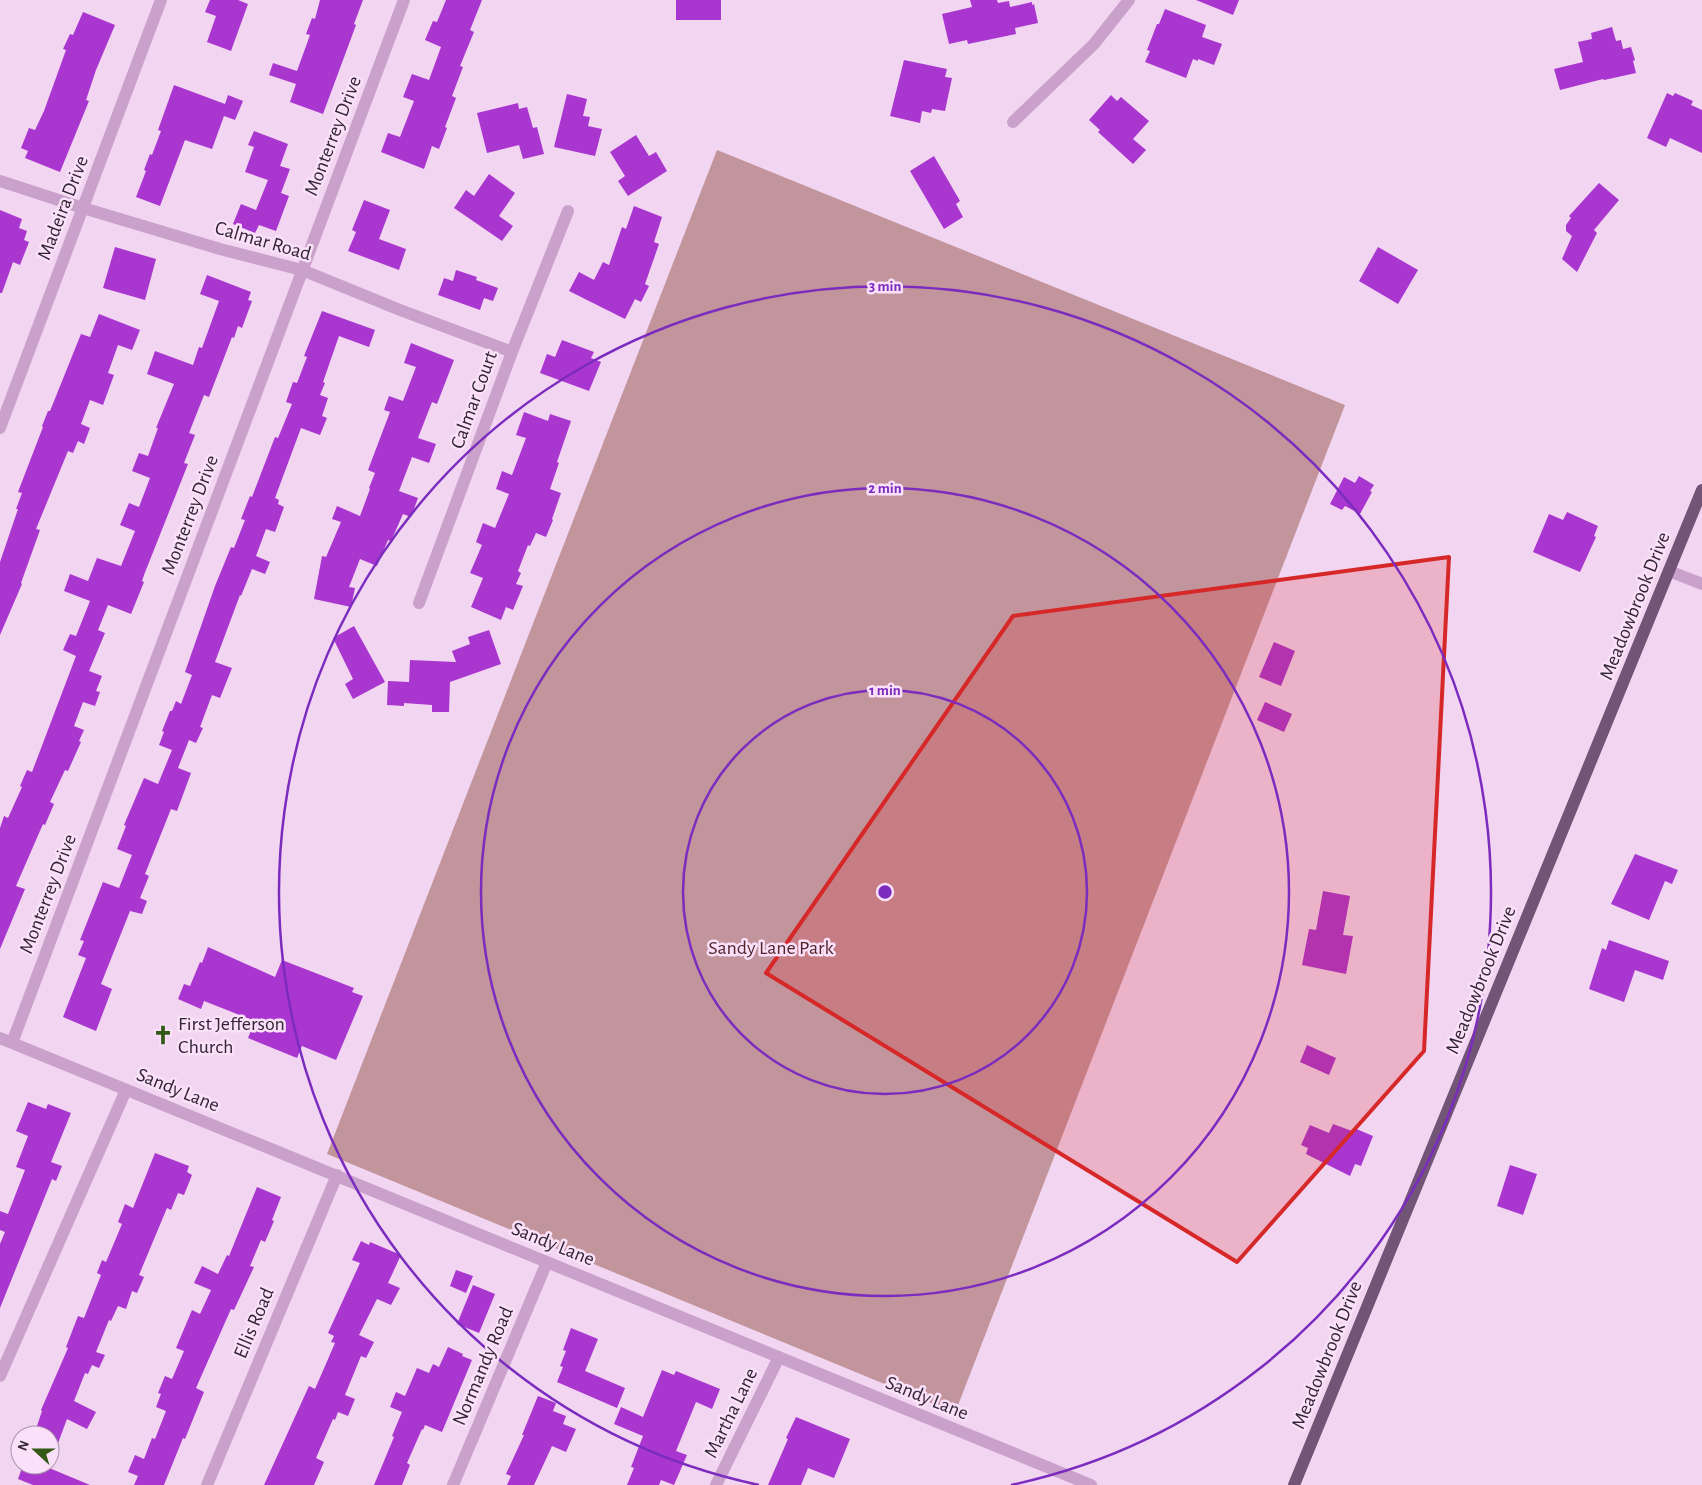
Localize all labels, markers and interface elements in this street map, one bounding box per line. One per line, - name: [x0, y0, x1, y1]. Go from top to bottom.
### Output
- street label: Monterrey Drive: [301, 74, 365, 198]
- street label: Madeira Drive: [34, 153, 92, 263]
- street label: Calmar Road: [213, 218, 313, 264]
- text: 3 min: [869, 279, 901, 294]
- street label: Calmar Court: [447, 348, 501, 451]
- street label: Monterrey Drive: [158, 453, 222, 577]
- text: 2 min: [868, 481, 902, 496]
- street label: Meadowbrook Drive: [1596, 529, 1674, 683]
- text: 1 min: [869, 683, 901, 698]
- street label: Monterrey Drive: [16, 832, 80, 956]
- centre of rings: [876, 883, 894, 901]
- street label: Meadowbrook Drive: [1442, 903, 1520, 1057]
- park label: Sandy Lane Park: [708, 938, 834, 958]
- place label: First Jefferson Church: [178, 1014, 285, 1057]
- church icon: First Jefferson Church: [152, 1024, 174, 1046]
- street label: Sandy Lane: [134, 1064, 222, 1116]
- street label: Sandy Lane: [509, 1218, 597, 1270]
- street label: Meadowbrook Drive: [1288, 1278, 1366, 1432]
- street label: Ellis Road: [230, 1285, 278, 1361]
- street label: Normandy Road: [449, 1304, 517, 1428]
- street label: Martha Lane: [701, 1365, 761, 1461]
- street label: Sandy Lane: [883, 1372, 971, 1424]
- north arrow: [10, 1425, 60, 1475]
- text: N: [16, 1439, 32, 1453]

